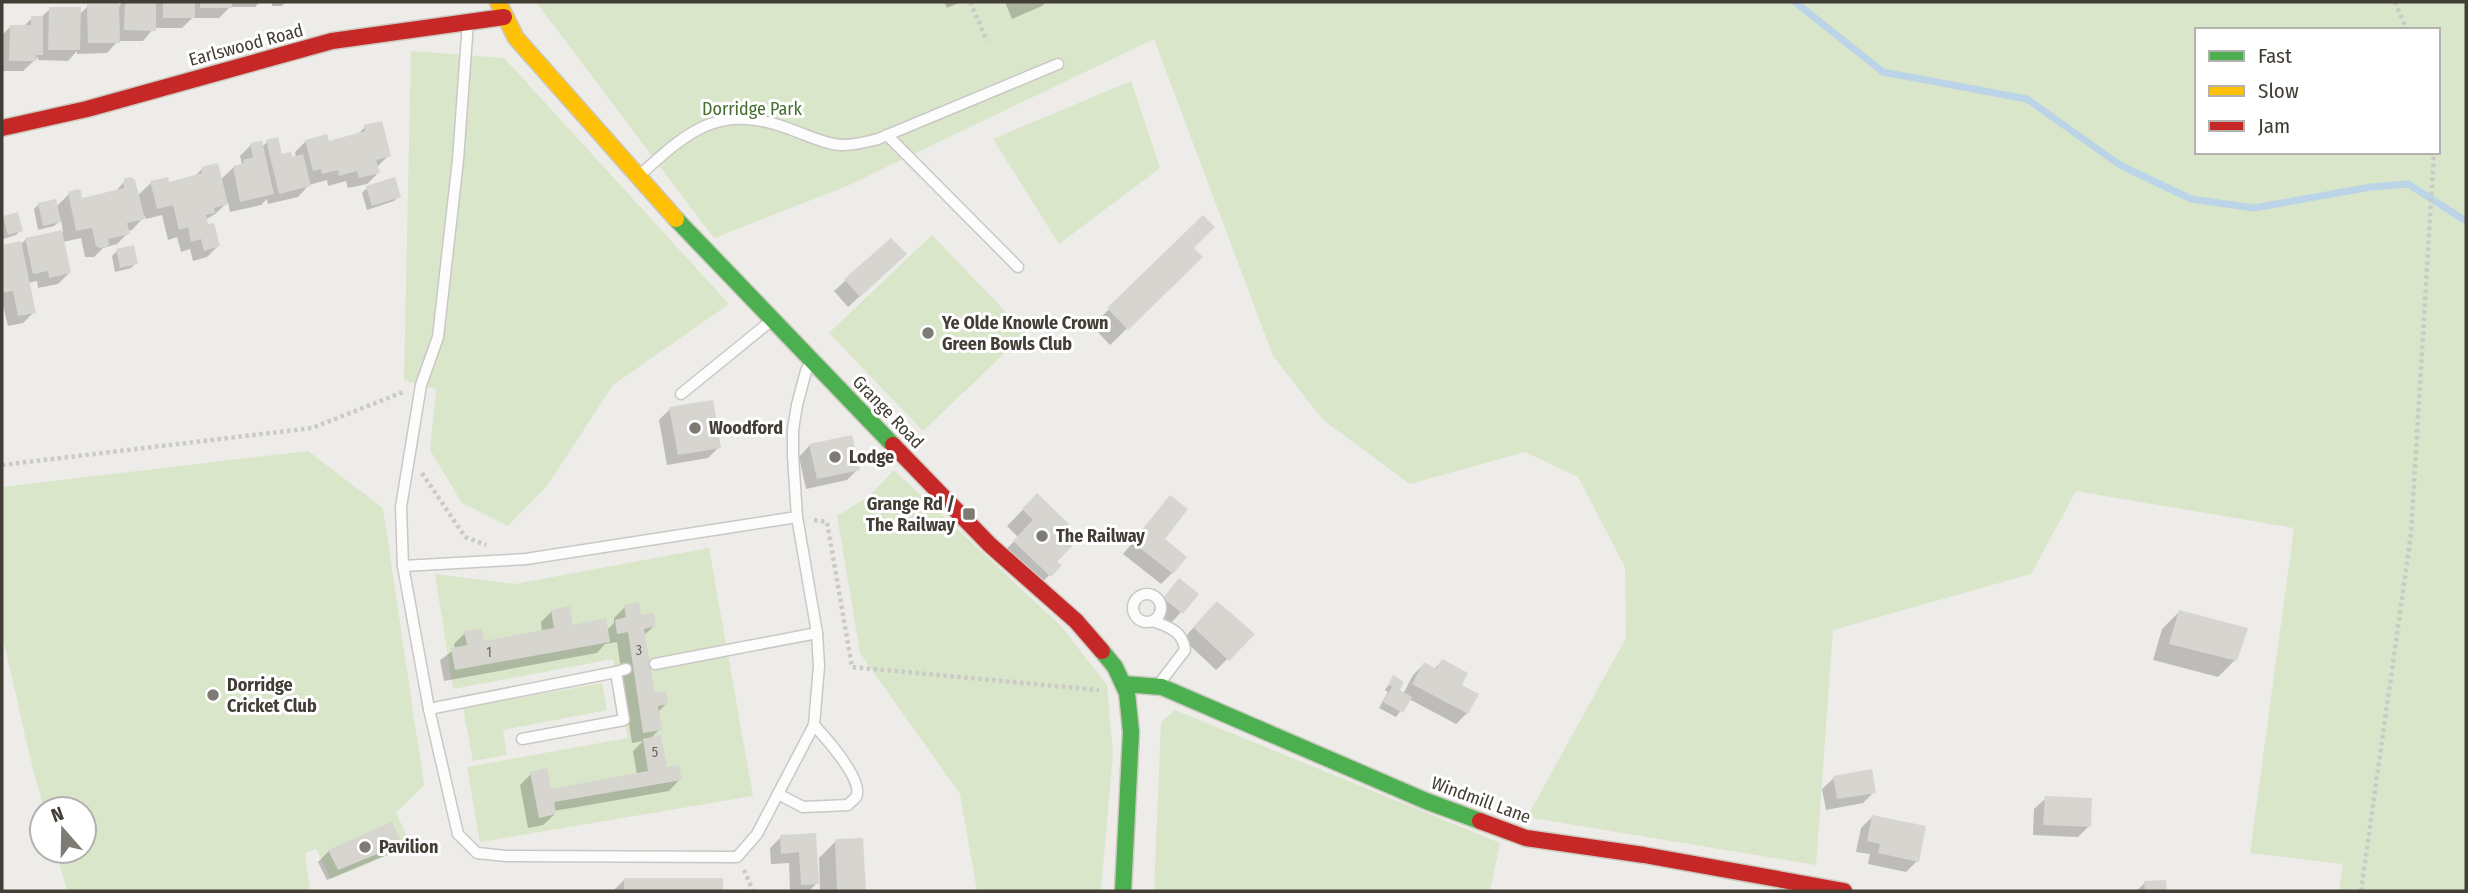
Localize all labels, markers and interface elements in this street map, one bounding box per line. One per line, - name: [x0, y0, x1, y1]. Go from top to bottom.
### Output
- street label: Earlswood Road: [186, 19, 306, 71]
- legend: [2195, 28, 2440, 154]
- text: Fast: [2258, 43, 2292, 69]
- text: Slow: [2258, 78, 2299, 104]
- park label: Dorridge Park: [702, 98, 803, 120]
- text: Jam: [2258, 113, 2290, 139]
- place label: Ye Olde Knowle Crown Green Bowls Club: [941, 312, 1109, 355]
- marker: Ye Olde Knowle Crown Green Bowls Club: [920, 325, 936, 341]
- street label: Grange Road: [848, 371, 928, 453]
- place label: Woodford: [709, 417, 783, 439]
- marker: Woodford: [687, 420, 703, 436]
- place label: Lodge: [849, 446, 894, 468]
- marker: Lodge: [827, 449, 843, 465]
- place label: Grange Rd / The Railway: [866, 493, 955, 536]
- marker: Grange Rd / The Railway: [961, 506, 977, 522]
- place label: The Railway: [1056, 525, 1145, 547]
- marker: The Railway: [1034, 528, 1050, 544]
- house number: 3: [636, 642, 642, 659]
- house number: 1: [486, 644, 492, 661]
- place label: Dorridge Cricket Club: [227, 674, 317, 717]
- marker: Dorridge Cricket Club: [205, 687, 221, 703]
- house number: 5: [652, 744, 658, 761]
- street label: Windmill Lane: [1428, 772, 1534, 828]
- north arrow: [28, 795, 98, 865]
- text: N: [48, 802, 67, 827]
- place label: Pavilion: [379, 836, 438, 858]
- marker: Pavilion: [357, 839, 373, 855]

